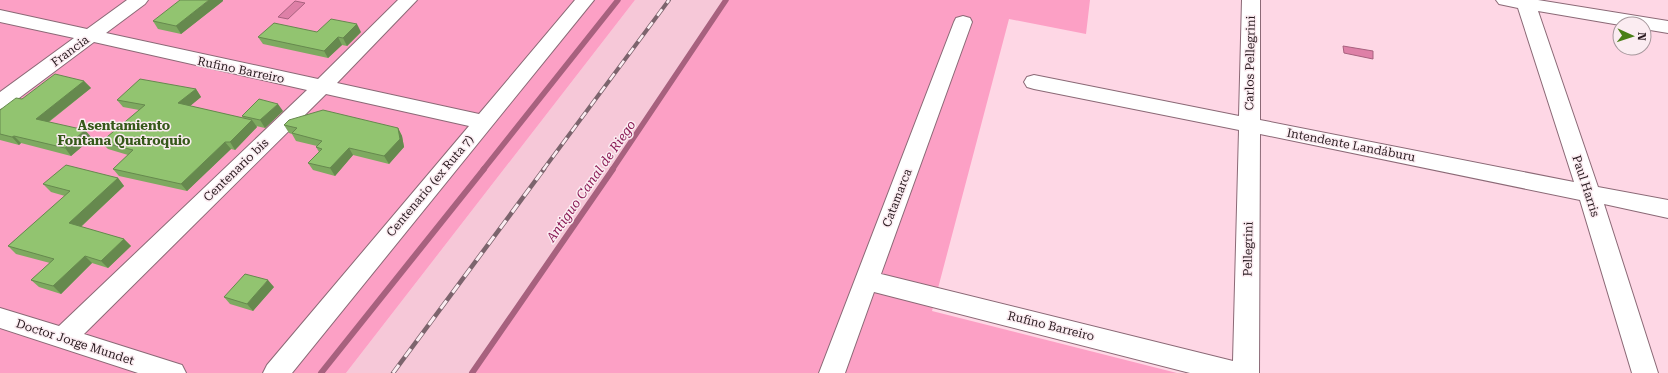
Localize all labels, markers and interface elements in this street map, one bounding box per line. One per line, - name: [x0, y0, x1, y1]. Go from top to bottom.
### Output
- street label: Carlos Pellegrini: [1242, 15, 1258, 111]
- north arrow: [1612, 16, 1652, 56]
- street label: Francia: [48, 32, 92, 69]
- text: N: [1635, 32, 1648, 42]
- street label: Rufino Barreiro: [196, 54, 286, 86]
- water label: Antiguo Canal de Riego: [543, 117, 639, 245]
- district label: Asentamiento Fontana Quatroquio: [57, 118, 191, 148]
- street label: Intendente Landáburu: [1286, 126, 1417, 164]
- street label: Centenario (ex Ruta 7): [384, 132, 477, 239]
- street label: Centenario bis: [201, 135, 272, 204]
- street label: Paul Harris: [1569, 153, 1603, 219]
- street label: Catamarca: [879, 166, 915, 229]
- street label: Pellegrini: [1241, 221, 1255, 277]
- street label: Rufino Barreiro: [1006, 308, 1096, 344]
- street label: Doctor Jorge Mundet: [14, 316, 136, 368]

